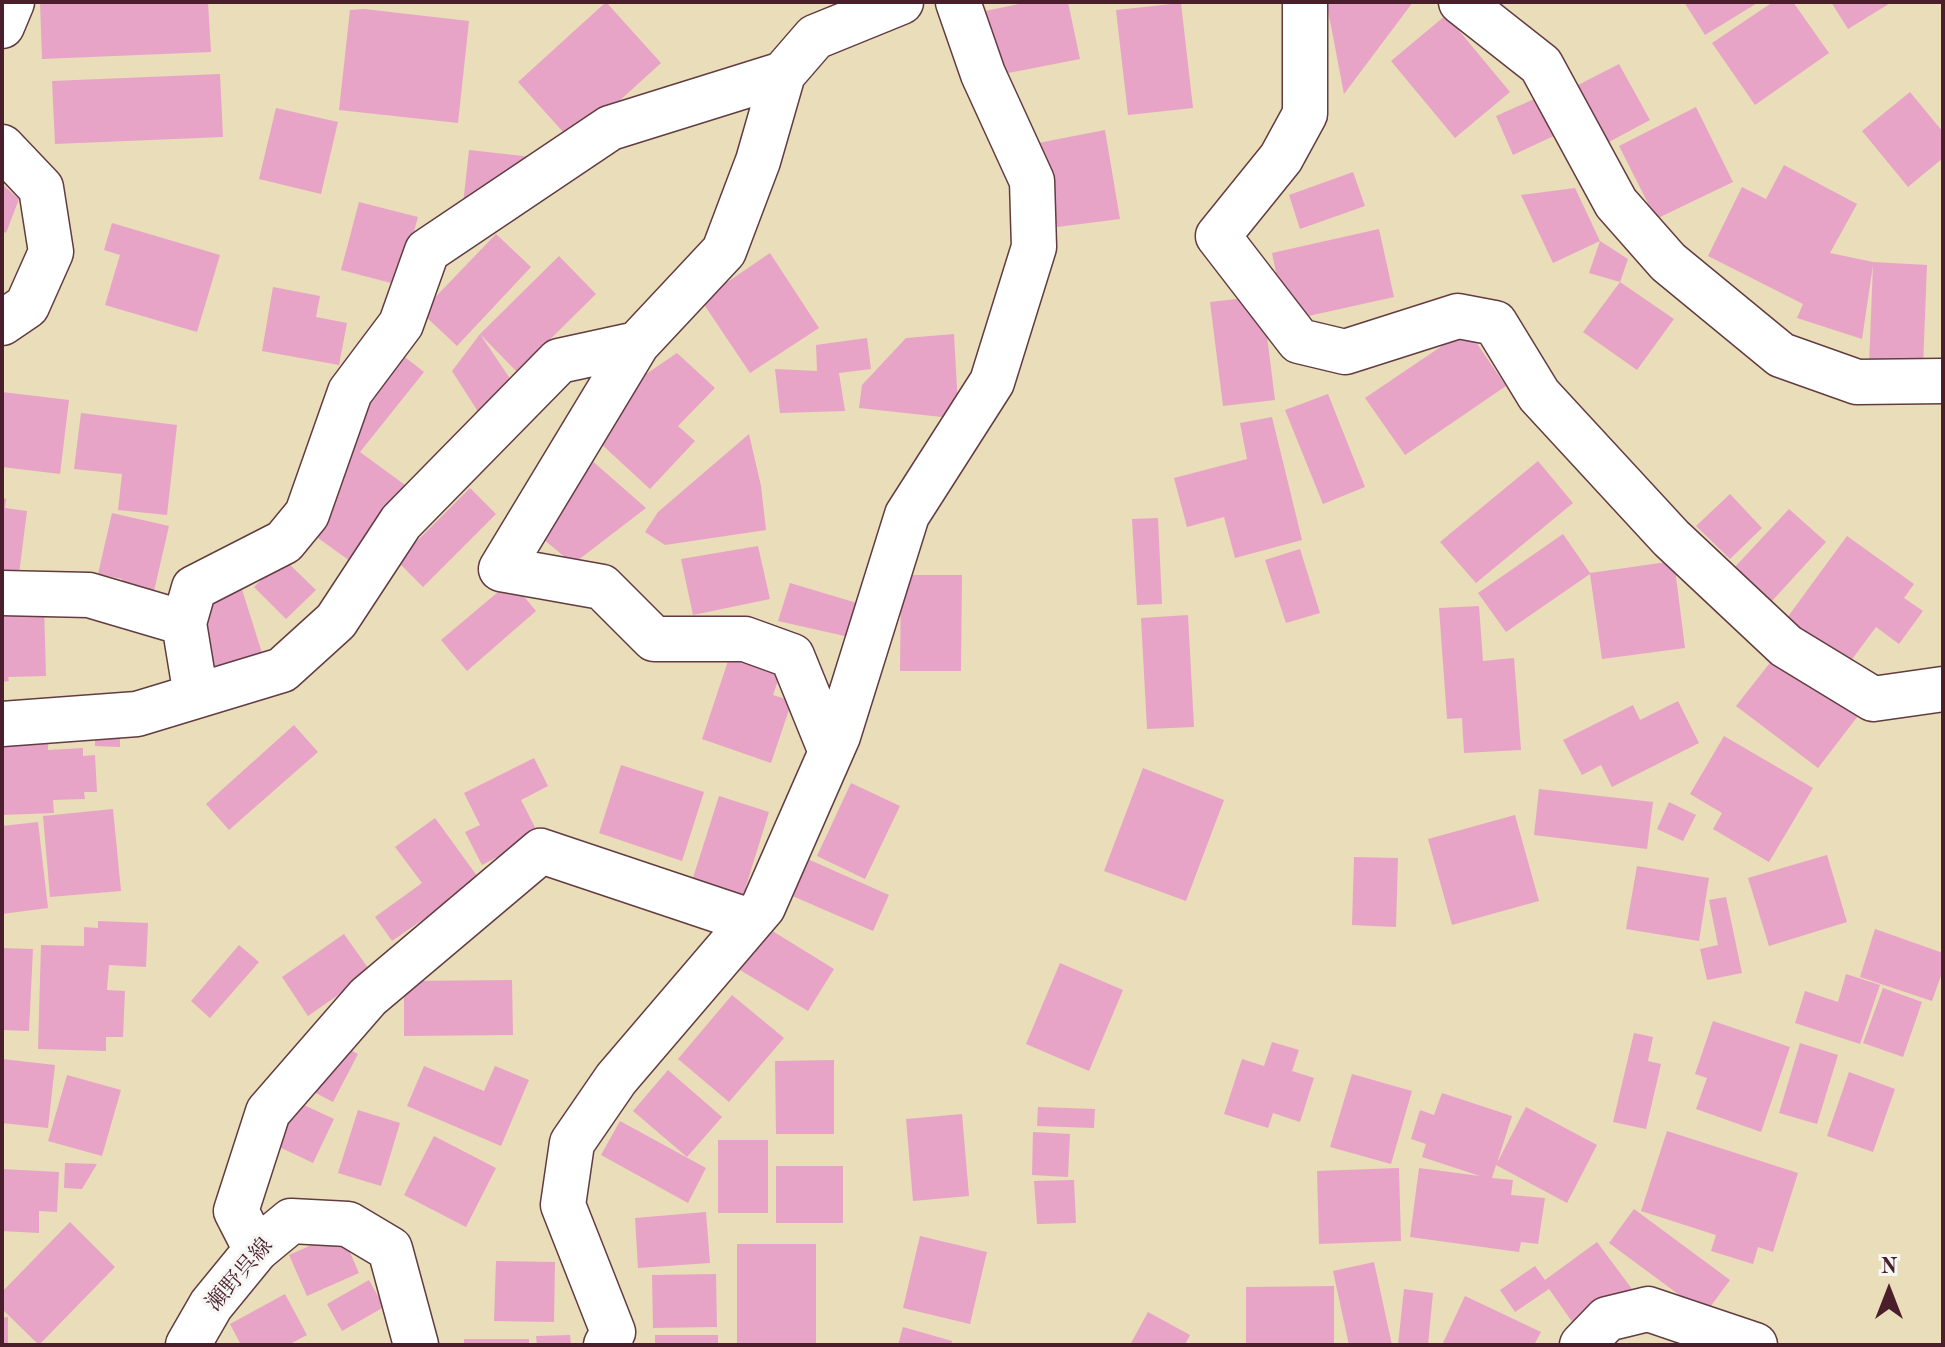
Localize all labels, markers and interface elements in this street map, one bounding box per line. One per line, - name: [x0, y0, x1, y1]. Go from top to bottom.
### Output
- street label: 瀬野呉線: [201, 1233, 279, 1317]
- north arrow: [1849, 1251, 1929, 1331]
- text: N: [1881, 1256, 1897, 1278]

